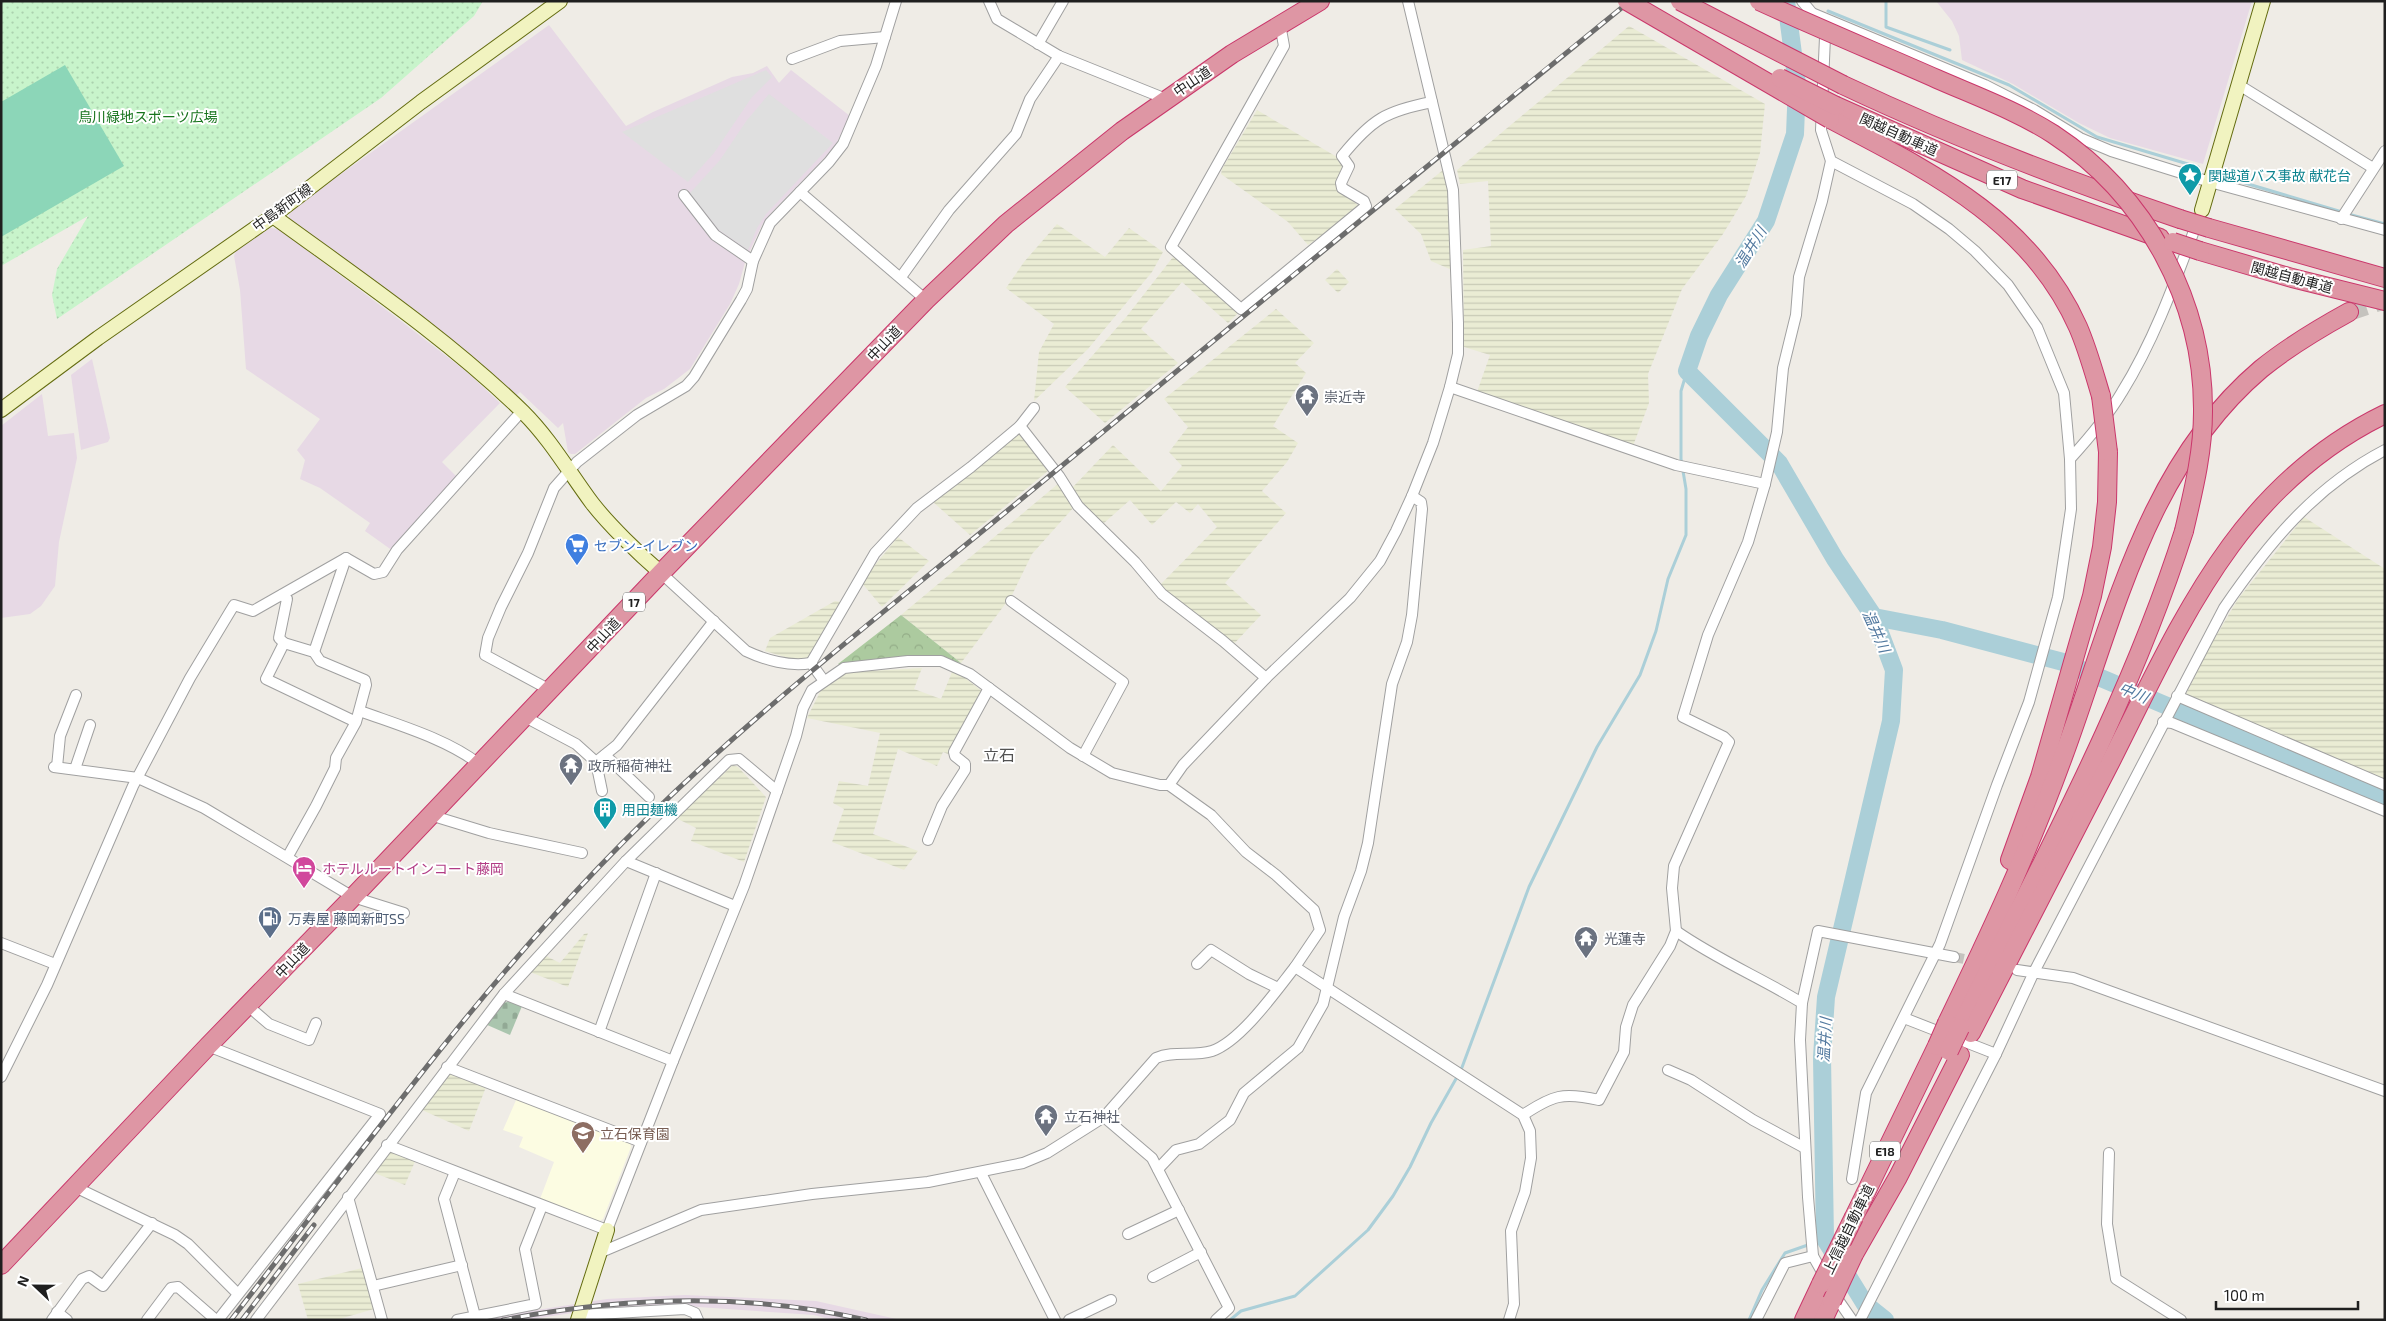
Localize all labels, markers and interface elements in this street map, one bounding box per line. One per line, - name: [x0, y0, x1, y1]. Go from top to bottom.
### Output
- street label: 中山道: [1170, 62, 1214, 100]
- park label: 烏川緑地スポーツ広場: [78, 108, 218, 125]
- street label: 関越自動車道: [1857, 109, 1941, 159]
- place icon: 関越道バス事故 献花台: [2177, 162, 2203, 196]
- place label: 関越道バス事故 献花台: [2208, 167, 2351, 184]
- road number: E17: [1987, 170, 2017, 190]
- street label: 中島新町線: [249, 180, 315, 234]
- water label: 温井川: [1730, 221, 1771, 271]
- street label: 関越自動車道: [2249, 258, 2335, 296]
- street label: 中山道: [863, 322, 905, 364]
- temple icon: 崇近寺: [1294, 383, 1320, 417]
- place label: 崇近寺: [1324, 388, 1366, 405]
- supermarket icon: セブン-イレブン: [564, 532, 590, 566]
- place label: セブン-イレブン: [594, 537, 698, 554]
- road number: 17: [623, 592, 645, 612]
- water label: 温井川: [1860, 607, 1895, 657]
- street label: 中山道: [582, 614, 624, 656]
- water label: 中川: [2117, 678, 2153, 707]
- district label: 立石: [983, 745, 1015, 764]
- temple icon: 政所稲荷神社: [558, 752, 584, 786]
- place label: 政所稲荷神社: [588, 757, 672, 774]
- building icon: 用田麺機: [592, 796, 618, 830]
- place label: 用田麺機: [622, 801, 678, 818]
- hotel icon: ホテルルートインコート藤岡: [291, 855, 317, 889]
- place label: ホテルルートインコート藤岡: [322, 860, 504, 877]
- fuel station icon: 万寿屋 藤岡新町SS: [257, 905, 283, 939]
- place label: 万寿屋 藤岡新町SS: [288, 910, 405, 927]
- temple icon: 光蓮寺: [1573, 925, 1599, 959]
- place label: 光蓮寺: [1604, 930, 1646, 947]
- street label: 中山道: [271, 939, 313, 981]
- water label: 温井川: [1814, 1015, 1834, 1063]
- temple icon: 立石神社: [1033, 1103, 1059, 1137]
- place label: 立石神社: [1064, 1108, 1120, 1125]
- school or university icon: 立石保育園: [570, 1120, 596, 1154]
- place label: 立石保育園: [600, 1125, 670, 1142]
- road number: E18: [1870, 1142, 1900, 1160]
- street label: 上信越自動車道: [1819, 1181, 1877, 1277]
- north arrow: [10, 1261, 60, 1311]
- text: N: [13, 1273, 32, 1289]
- scale bar: [2216, 1278, 2358, 1310]
- text: 100 m: [2224, 1286, 2265, 1304]

